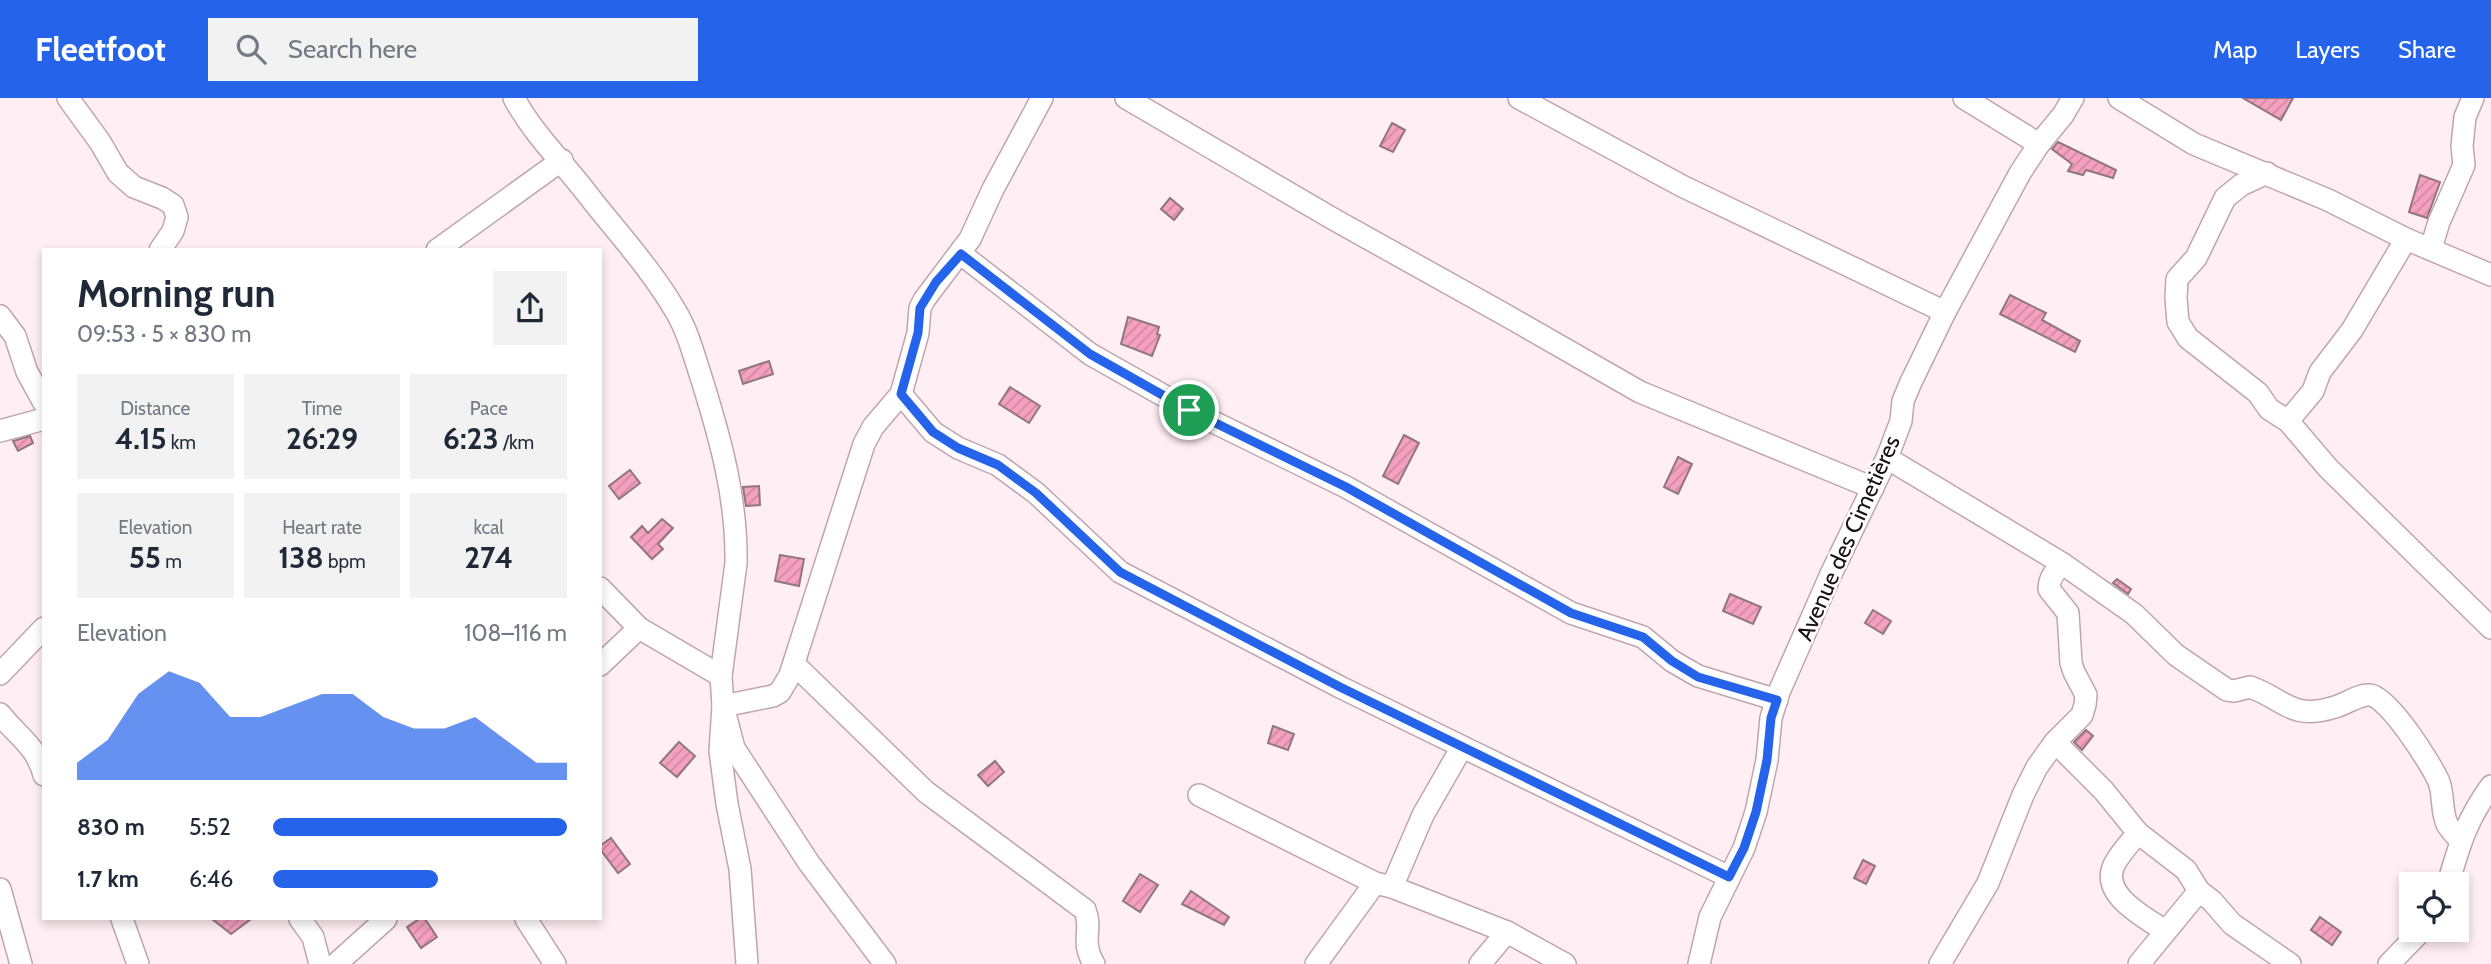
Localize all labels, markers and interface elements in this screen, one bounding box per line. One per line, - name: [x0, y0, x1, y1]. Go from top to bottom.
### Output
- search box: [208, 18, 698, 81]
- text: Fleetfoot: [35, 29, 166, 69]
- icon: search: [232, 30, 270, 68]
- text: Search here: [288, 33, 417, 65]
- text: Map: [2213, 35, 2257, 64]
- text: Layers: [2295, 35, 2360, 64]
- text: Share: [2398, 35, 2456, 64]
- text: Morning run: [77, 270, 276, 317]
- button: share: [493, 271, 567, 345]
- text: 09:53 · 5 × 830 m: [77, 320, 252, 348]
- pin: [1159, 380, 1219, 440]
- icon: arrive: [1170, 391, 1208, 429]
- text: Distance: [120, 397, 190, 420]
- text: Time: [302, 397, 342, 420]
- text: Pace: [470, 397, 508, 420]
- text: 4.15: [115, 420, 167, 457]
- text: 26:29: [286, 420, 358, 457]
- text: 6:23: [443, 420, 499, 457]
- text: km: [167, 431, 196, 454]
- text: /km: [499, 431, 534, 454]
- street label: Avenue des Cimetières: [1790, 431, 1906, 645]
- text: Elevation: [118, 516, 192, 539]
- text: Heart rate: [282, 516, 362, 539]
- text: kcal: [474, 516, 504, 539]
- text: 55: [129, 539, 161, 576]
- text: 138: [278, 539, 324, 576]
- text: 274: [464, 539, 513, 576]
- text: m: [161, 550, 182, 573]
- text: bpm: [324, 550, 366, 573]
- text: Elevation: [77, 619, 167, 647]
- text: 108–116 m: [464, 619, 567, 647]
- text: 830 m: [77, 813, 145, 841]
- text: 5:52: [189, 813, 231, 841]
- text: 1.7 km: [77, 865, 139, 893]
- text: 6:46: [189, 865, 233, 893]
- map controls: [2399, 872, 2469, 942]
- button: locate: [2399, 872, 2469, 942]

